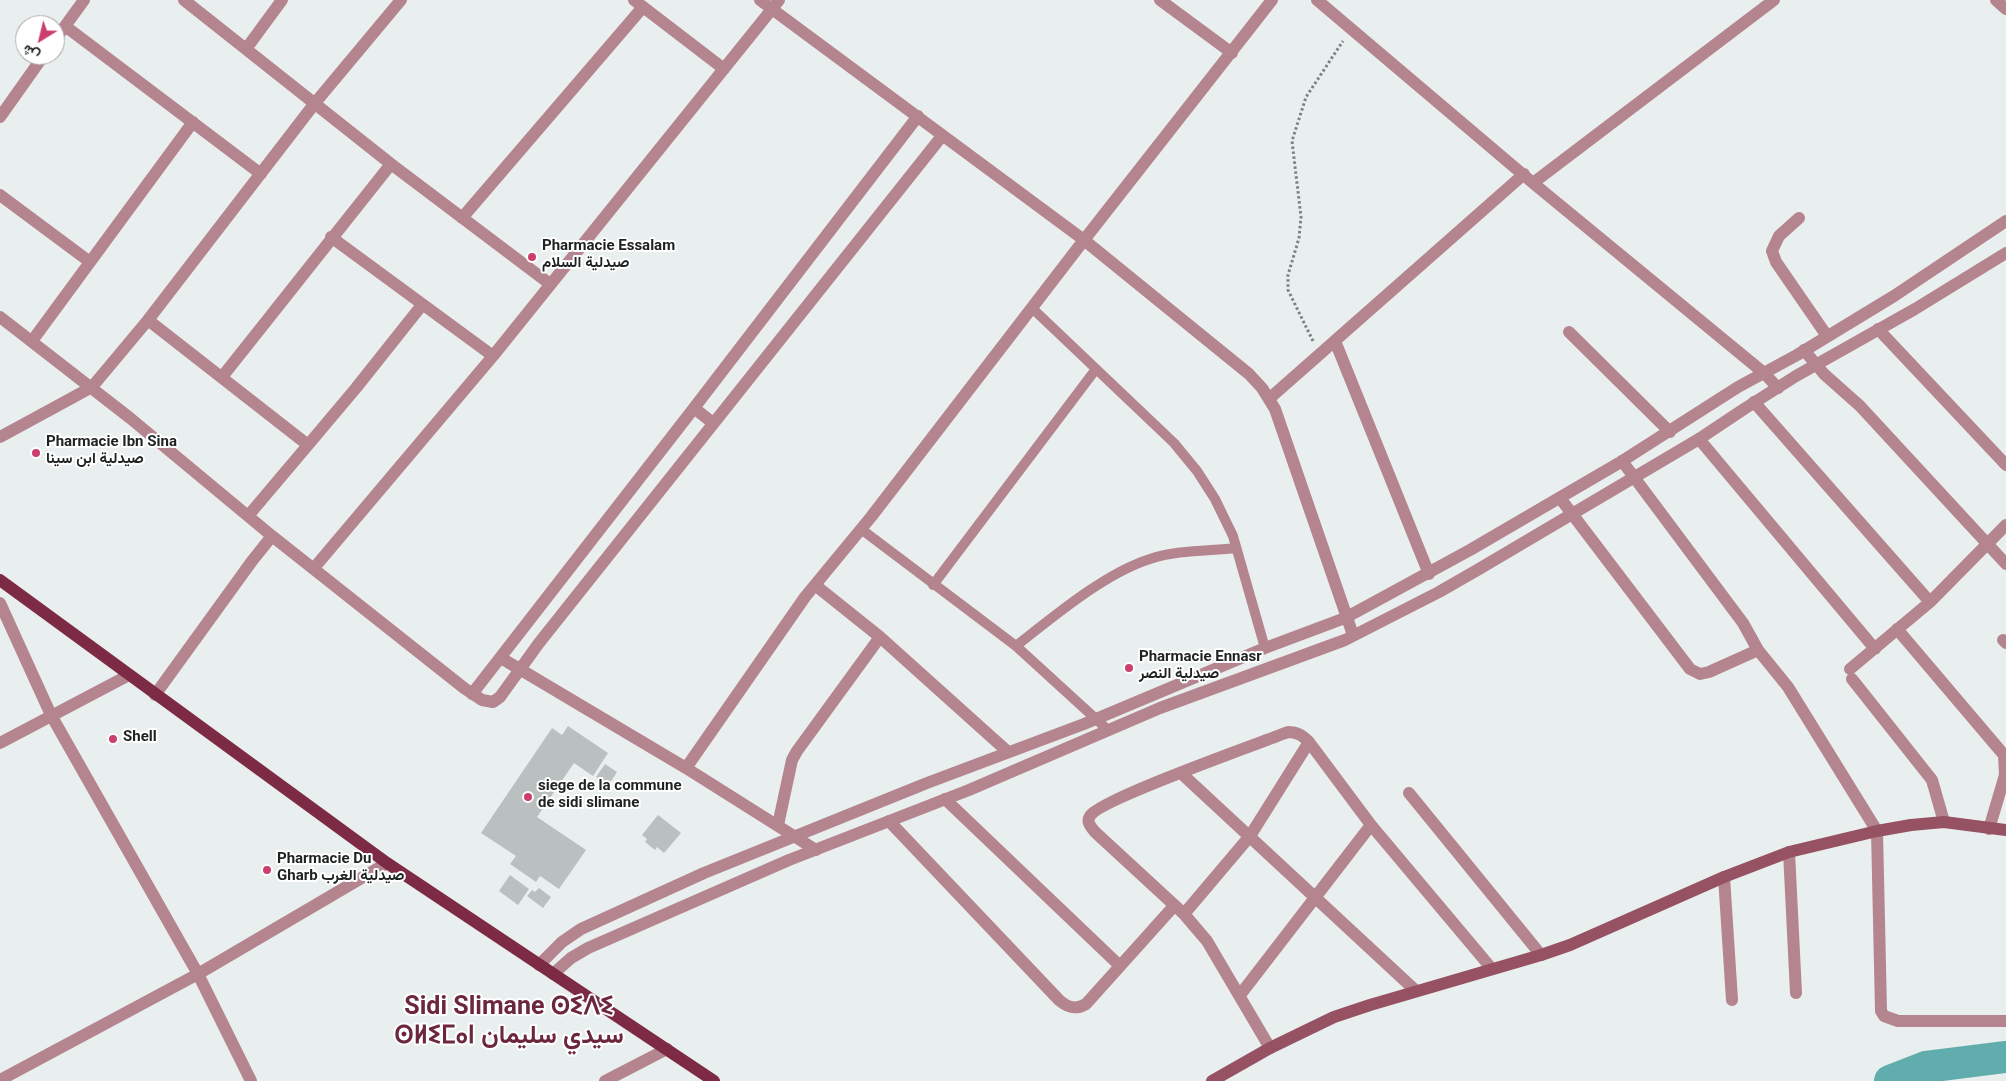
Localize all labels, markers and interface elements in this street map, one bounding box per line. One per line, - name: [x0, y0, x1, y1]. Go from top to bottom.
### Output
- north arrow: [15, 15, 65, 65]
- text: ش: [19, 37, 45, 65]
- place label: Pharmacie Essalam صيدلية السلام: [542, 239, 675, 274]
- marker: Pharmacie Essalam صيدلية السلام: [526, 251, 538, 263]
- place label: Pharmacie Ibn Sina صيدلية ابن سينا: [46, 435, 177, 470]
- marker: Pharmacie Ibn Sina صيدلية ابن سينا: [30, 447, 42, 459]
- place label: Pharmacie Ennasr صيدلية النصر: [1139, 650, 1262, 685]
- marker: Pharmacie Ennasr صيدلية النصر: [1123, 662, 1135, 674]
- place label: Shell: [123, 730, 157, 748]
- marker: Shell: [107, 733, 119, 745]
- place label: siege de la commune de sidi slimane: [538, 779, 682, 814]
- marker: siege de la commune de sidi slimane: [522, 791, 534, 803]
- place label: Pharmacie Du Gharb صيدلية الغرب: [277, 852, 405, 887]
- marker: Pharmacie Du Gharb صيدلية الغرب: [261, 864, 273, 876]
- district label: Sidi Slimane ⵙⵉⴷⵉ ⵙⵍⵉⵎⴰⵏ سيدي سليمان: [394, 995, 624, 1054]

